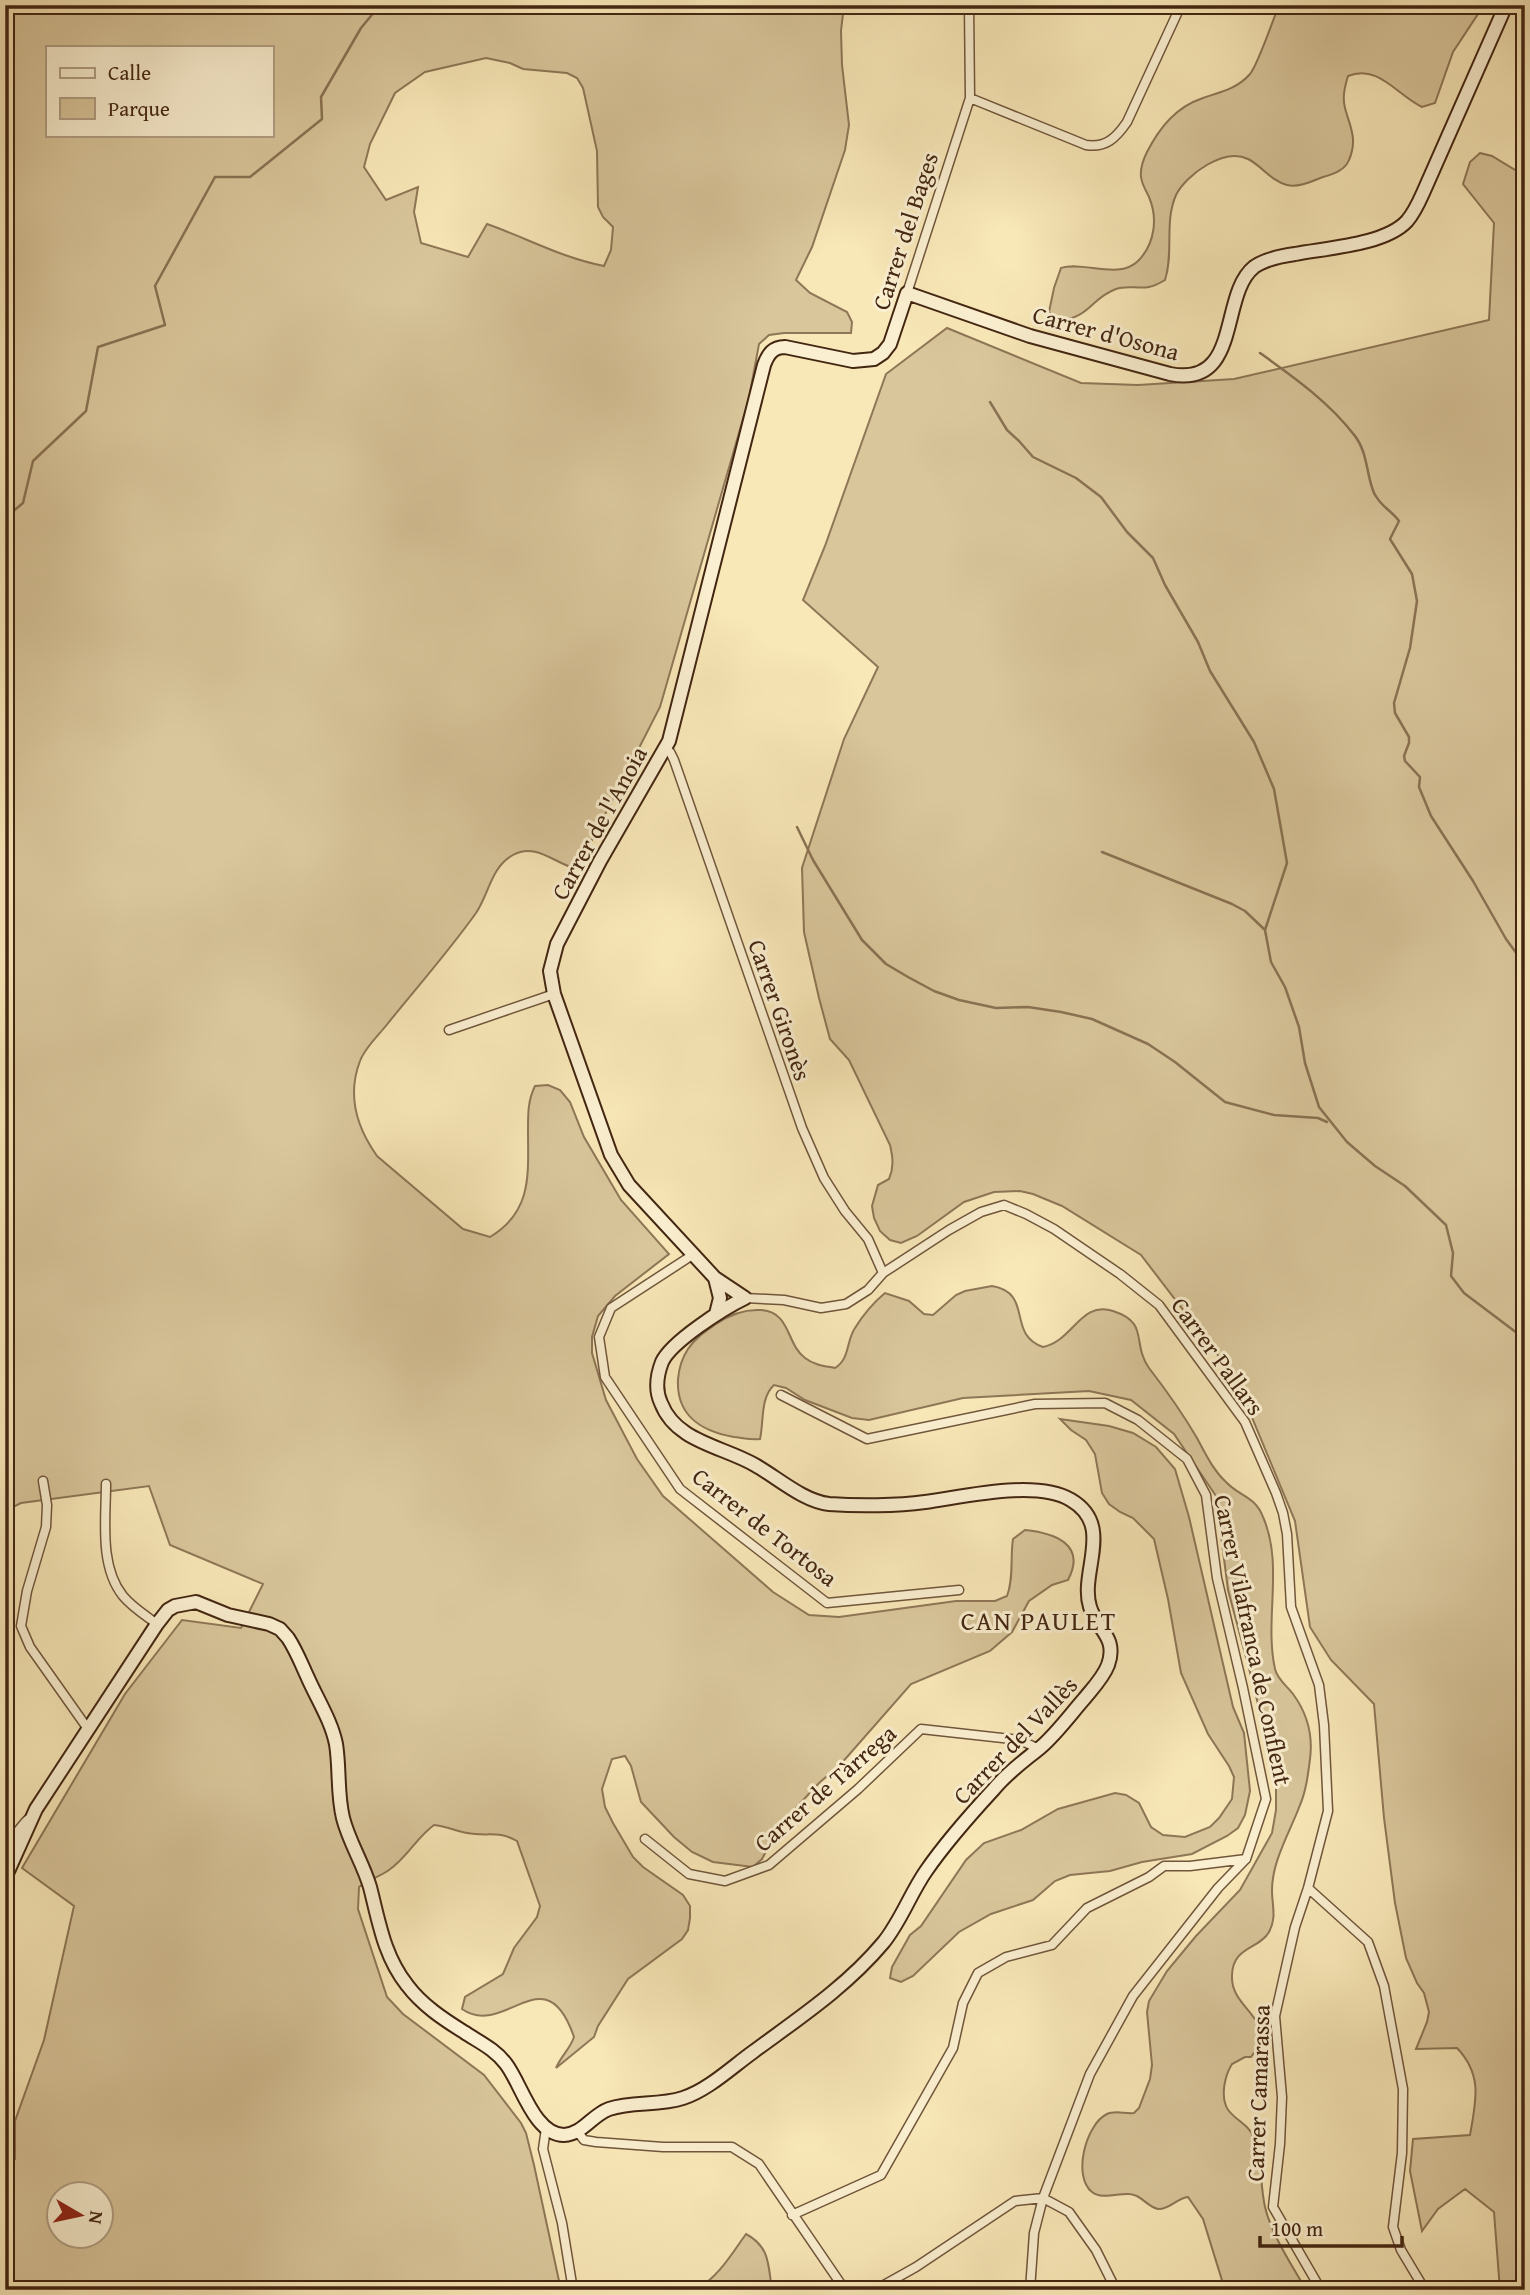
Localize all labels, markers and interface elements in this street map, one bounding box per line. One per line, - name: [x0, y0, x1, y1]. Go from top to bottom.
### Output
- legend: [46, 46, 273, 136]
- text: Calle: [108, 57, 151, 88]
- text: Parque: [108, 93, 170, 124]
- street label: Carrer del Bages: [863, 148, 947, 314]
- street label: Carrer d'Osona: [1029, 297, 1184, 370]
- street label: Carrer de l'Anoia: [542, 739, 656, 906]
- street label: Carrer Gironès: [739, 935, 821, 1085]
- street label: Carrer Pallars: [1163, 1290, 1273, 1422]
- street label: Carrer de Tortosa: [685, 1459, 846, 1595]
- street label: Carrer Vilafranca de Conflent: [1205, 1492, 1301, 1789]
- district label: CAN PAULET: [961, 1601, 1117, 1640]
- street label: Carrer del Vallès: [945, 1668, 1085, 1812]
- street label: Carrer de Tàrrega: [746, 1716, 904, 1860]
- street label: Carrer Camarassa: [1237, 2003, 1279, 2182]
- north arrow: [46, 2180, 116, 2250]
- scale bar: [1260, 2204, 1402, 2248]
- text: N: [82, 2209, 112, 2226]
- text: 100 m: [1271, 2213, 1323, 2244]

